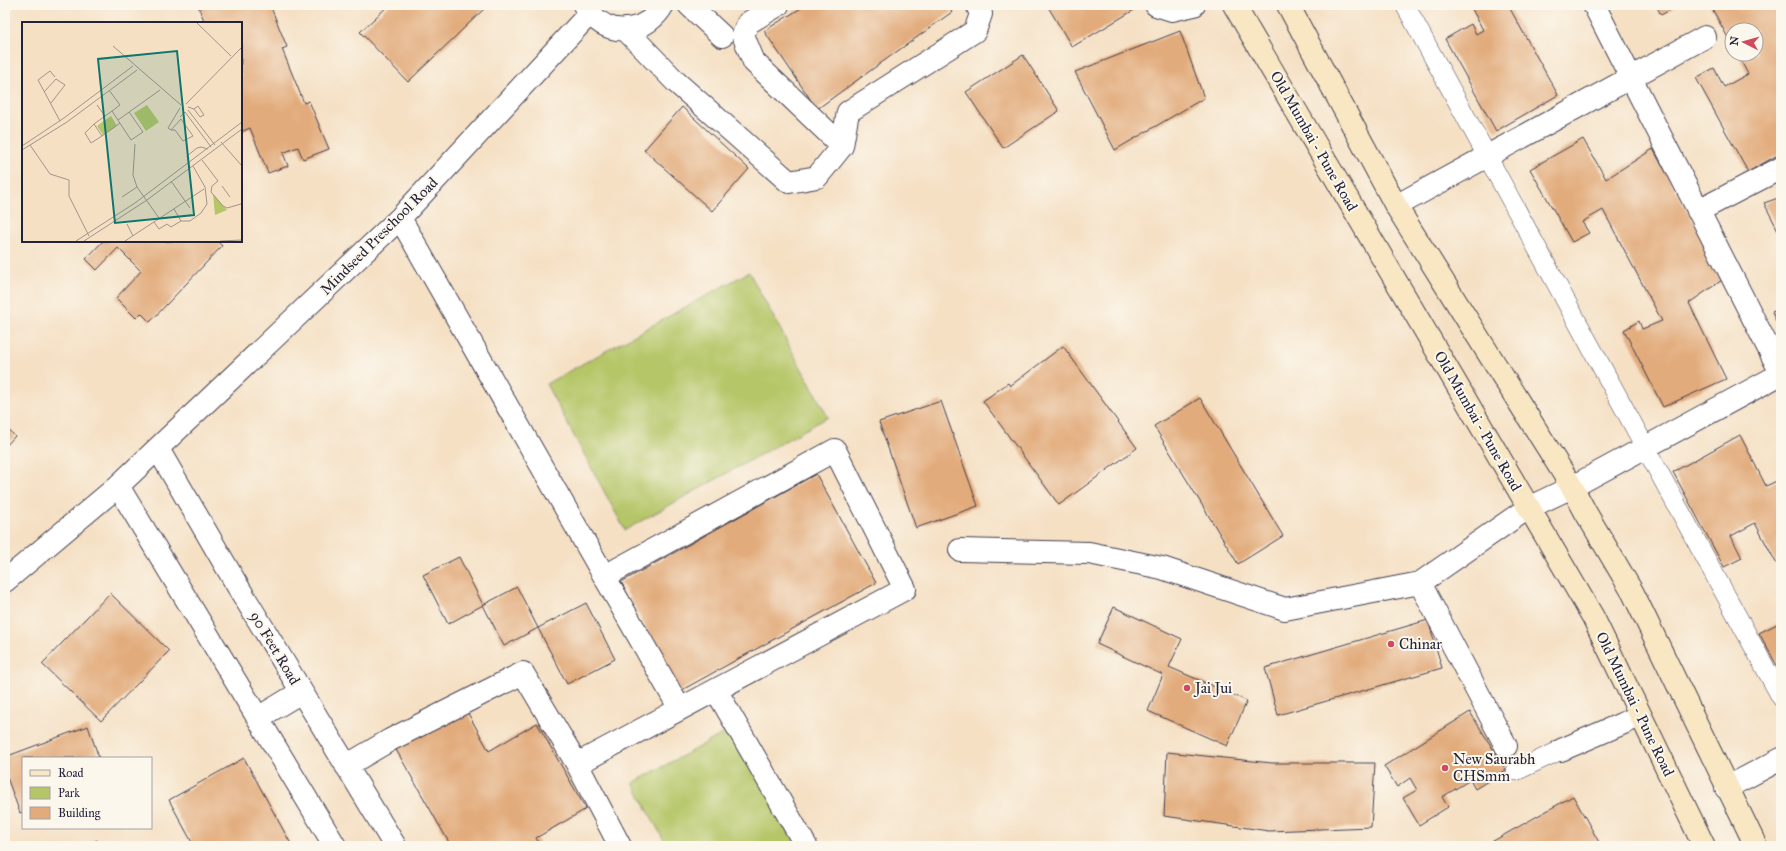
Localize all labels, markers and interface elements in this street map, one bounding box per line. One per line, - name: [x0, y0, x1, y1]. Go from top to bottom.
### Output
- inset map: [22, 22, 242, 242]
- north arrow: [1724, 22, 1764, 62]
- text: N: [1728, 35, 1742, 46]
- street label: Old Mumbai - Pune Road: [1267, 68, 1362, 215]
- street label: Mindseed Preschool Road: [316, 173, 442, 299]
- street label: Old Mumbai - Pune Road: [1431, 348, 1526, 495]
- street label: 90 Feet Road: [246, 608, 304, 688]
- street label: Old Mumbai - Pune Road: [1592, 629, 1678, 780]
- place label: Chinar: [1399, 635, 1442, 653]
- marker: Chinar: [1386, 639, 1396, 649]
- place label: Jai Jui: [1193, 679, 1232, 698]
- marker: Jai Jui: [1182, 683, 1192, 693]
- place label: New Saurabh CHSmm: [1453, 750, 1536, 785]
- legend: [22, 757, 152, 829]
- marker: New Saurabh CHSmm: [1440, 763, 1450, 773]
- text: Road: [58, 766, 84, 780]
- text: Park: [58, 786, 80, 800]
- text: Building: [58, 806, 101, 821]

